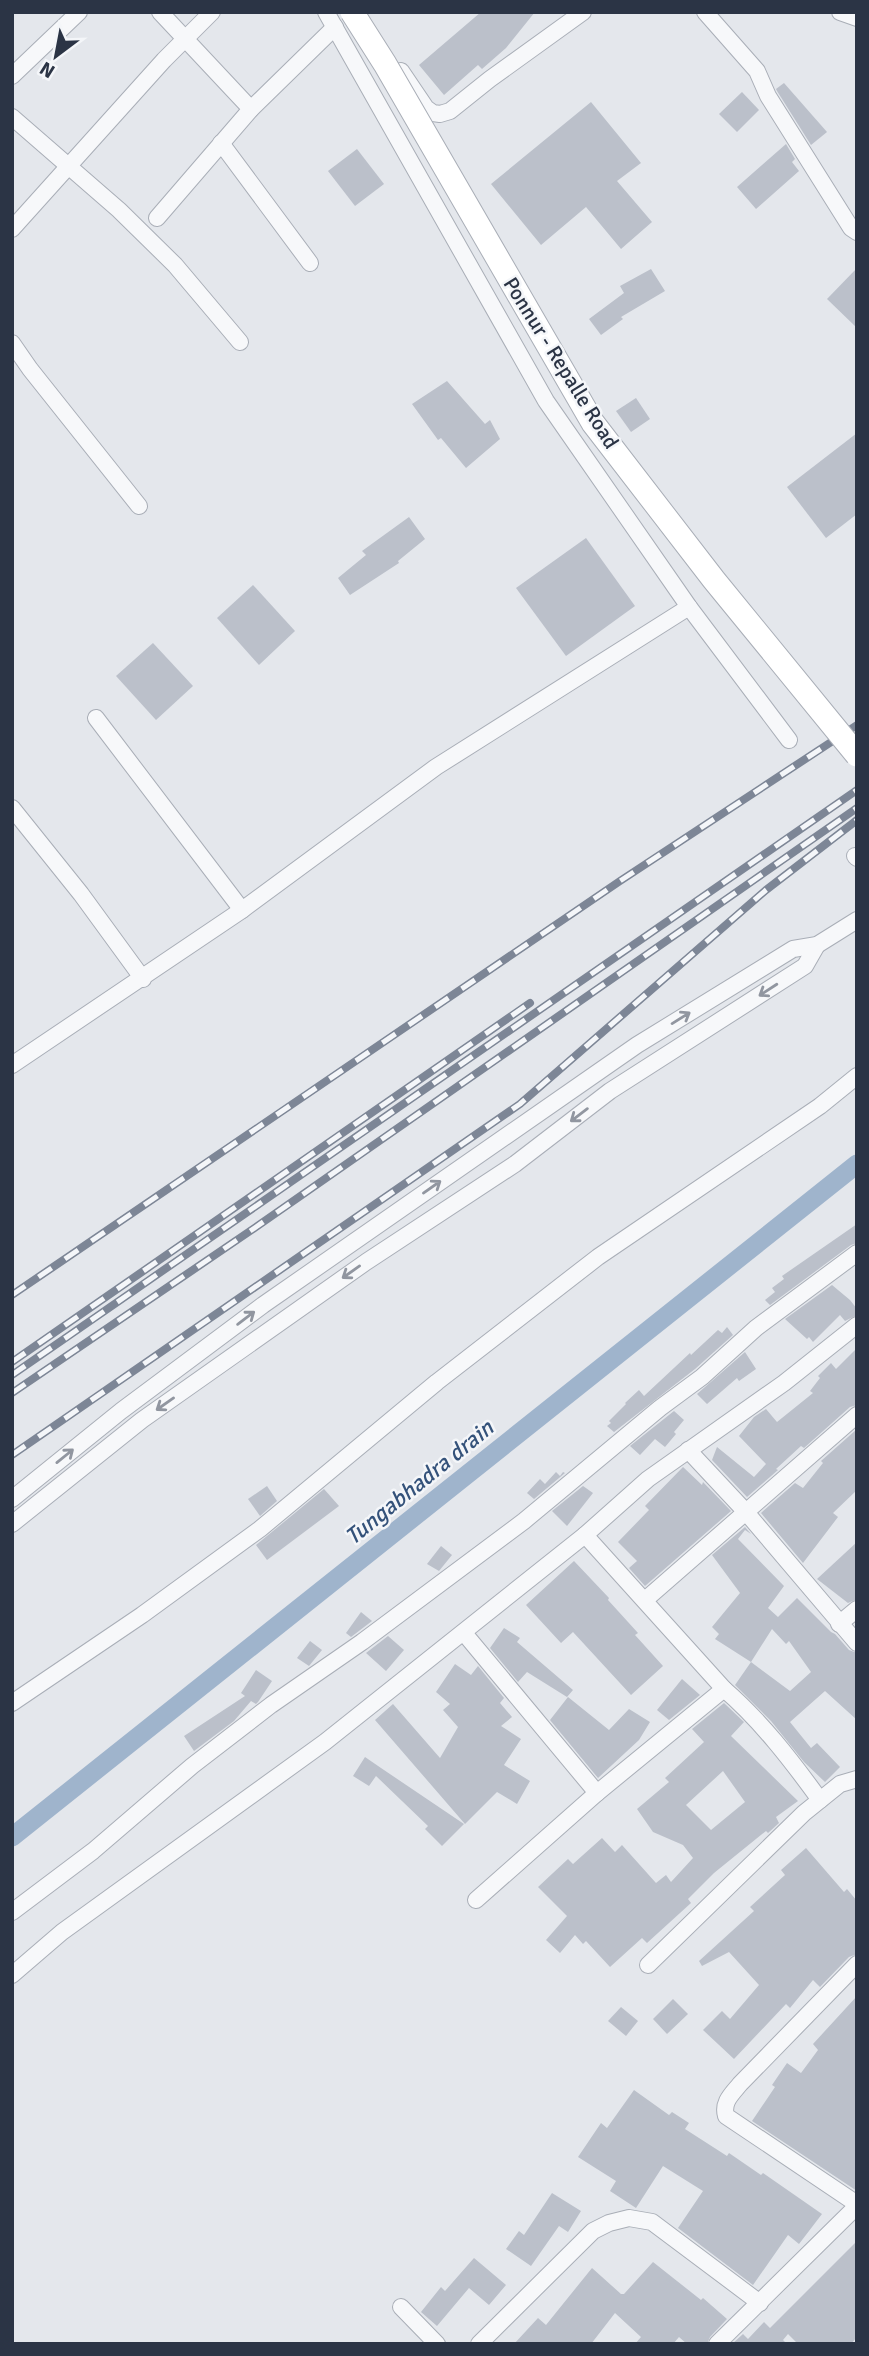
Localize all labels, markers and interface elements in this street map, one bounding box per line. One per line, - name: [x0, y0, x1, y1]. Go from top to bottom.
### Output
- north arrow: [21, 21, 91, 91]
- text: N: [36, 56, 59, 83]
- street label: Ponnur - Repalle Road: [498, 272, 624, 454]
- one-way arrow: [759, 983, 779, 997]
- one-way arrow: [670, 1010, 690, 1024]
- one-way arrow: [570, 1108, 589, 1123]
- one-way arrow: [422, 1180, 441, 1194]
- one-way arrow: [342, 1265, 361, 1279]
- one-way arrow: [236, 1310, 255, 1325]
- one-way arrow: [156, 1396, 175, 1411]
- water label: Tungabhadra drain: [339, 1413, 501, 1551]
- one-way arrow: [56, 1448, 74, 1464]

